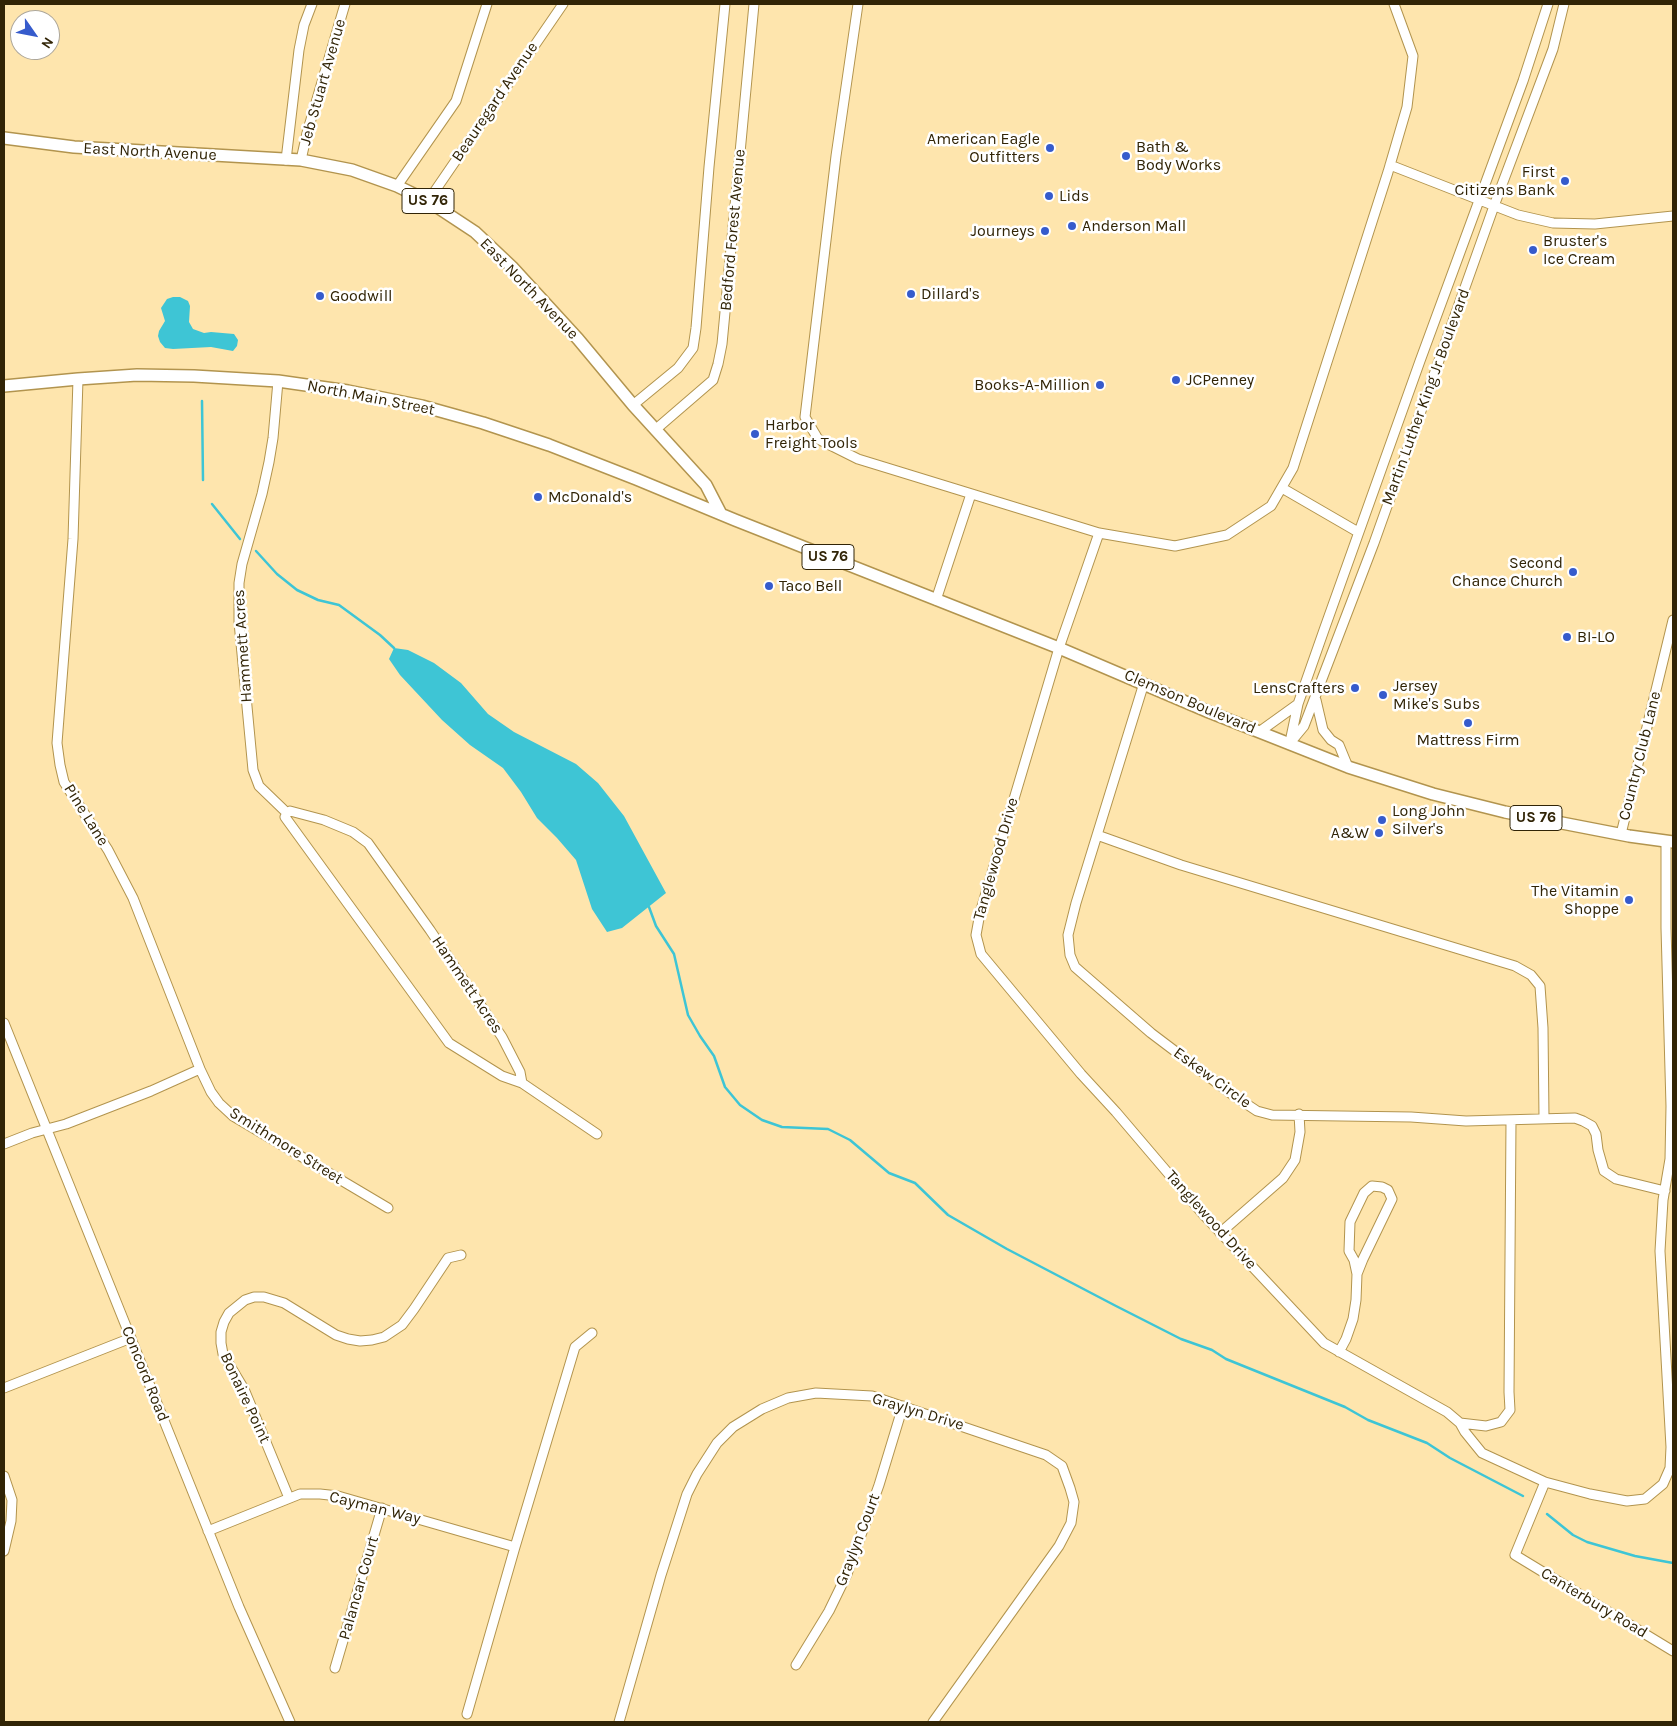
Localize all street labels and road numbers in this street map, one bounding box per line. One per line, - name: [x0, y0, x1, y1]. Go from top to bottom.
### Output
- street label: Jeb Stuart Avenue: [296, 17, 350, 147]
- street label: Beauregard Avenue: [448, 39, 542, 165]
- street label: East North Avenue: [83, 139, 217, 165]
- street label: Bedford Forest Avenue: [716, 148, 750, 312]
- road number: US 76: [402, 188, 454, 214]
- street label: East North Avenue: [476, 234, 582, 344]
- street label: Martin Luther King Jr Boulevard: [1378, 286, 1474, 508]
- street label: North Main Street: [306, 376, 436, 420]
- road number: US 76: [802, 544, 854, 570]
- street label: Hammett Acres: [229, 589, 257, 703]
- street label: Clemson Boulevard: [1121, 666, 1259, 738]
- street label: Country Club Lane: [1615, 689, 1665, 823]
- street label: Pine Lane: [59, 780, 113, 850]
- street label: Tanglewood Drive: [969, 796, 1023, 922]
- road number: US 76: [1510, 806, 1562, 830]
- street label: Hammett Acres: [427, 933, 507, 1037]
- street label: Eskew Circle: [1169, 1043, 1255, 1113]
- street label: Smithmore Street: [226, 1103, 346, 1189]
- street label: Tanglewood Drive: [1162, 1167, 1260, 1273]
- street label: Concord Road: [117, 1324, 173, 1424]
- street label: Bonaire Point: [216, 1350, 274, 1446]
- street label: Graylyn Drive: [870, 1389, 966, 1435]
- street label: Cayman Way: [327, 1487, 423, 1529]
- street label: Graylyn Court: [832, 1491, 884, 1589]
- street label: Palancar Court: [335, 1534, 383, 1642]
- street label: Canterbury Road: [1537, 1564, 1651, 1642]

